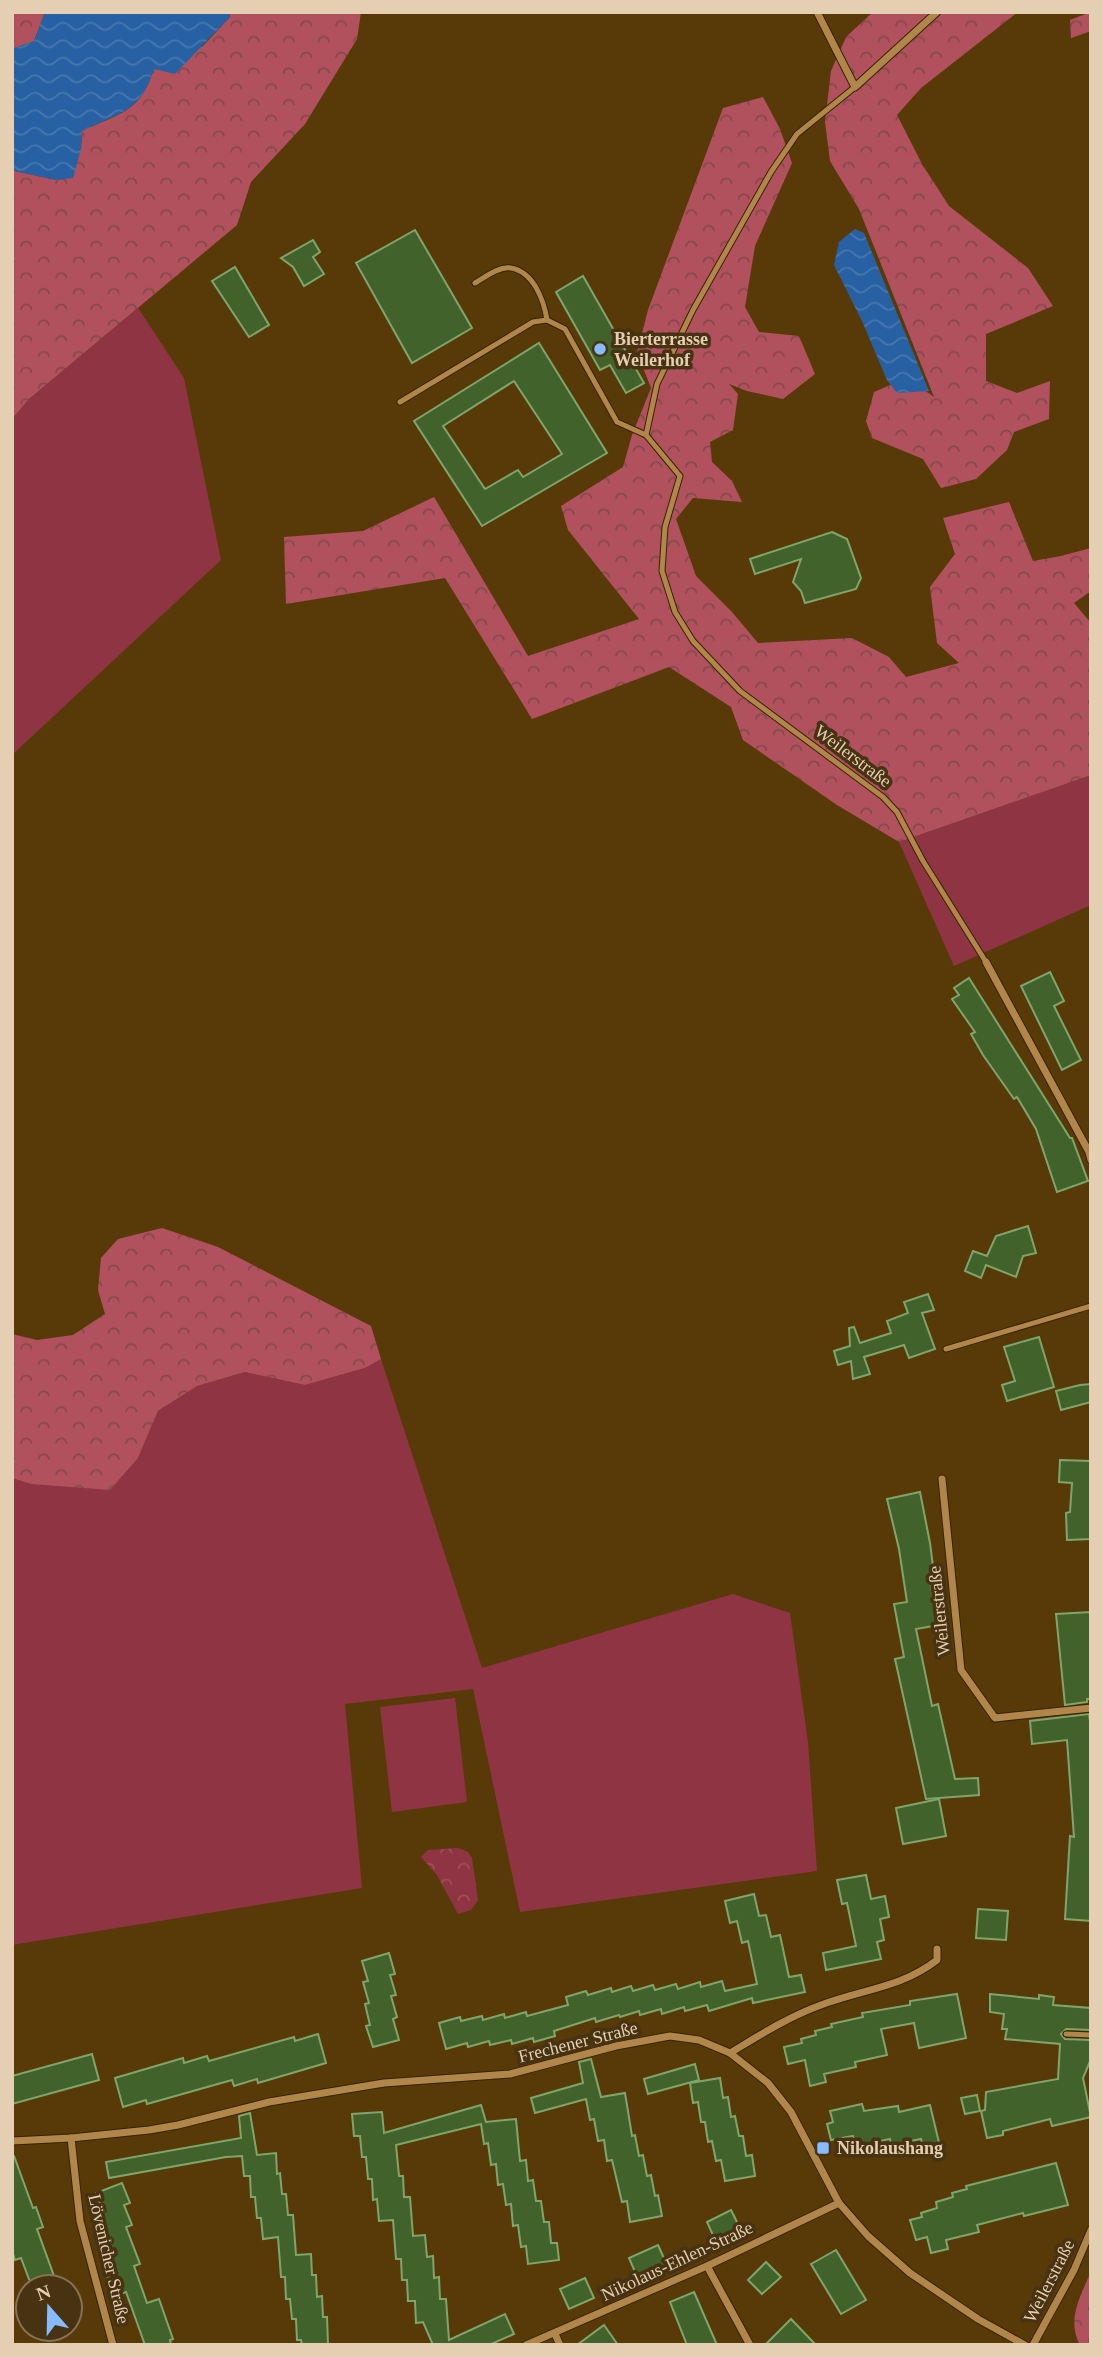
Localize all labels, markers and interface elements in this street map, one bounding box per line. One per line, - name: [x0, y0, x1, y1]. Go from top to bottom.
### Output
- place label: Bierterrasse Weilerhof: [614, 329, 708, 370]
- marker: Bierterrasse Weilerhof: [592, 341, 608, 357]
- street label: Weilerstraße: [811, 721, 895, 791]
- street label: Weilerstraße: [924, 1565, 954, 1657]
- street label: Frechener Straße: [516, 2017, 640, 2067]
- place label: Nikolaushang: [837, 2138, 943, 2158]
- marker: Nikolaushang: [815, 2140, 831, 2156]
- street label: Lövenicher Straße: [84, 2192, 134, 2326]
- street label: Nikolaus-Ehlen-Straße: [598, 2217, 756, 2305]
- street label: Weilerstraße: [1020, 2236, 1078, 2326]
- north arrow: [14, 2273, 84, 2343]
- text: N: [33, 2280, 54, 2305]

